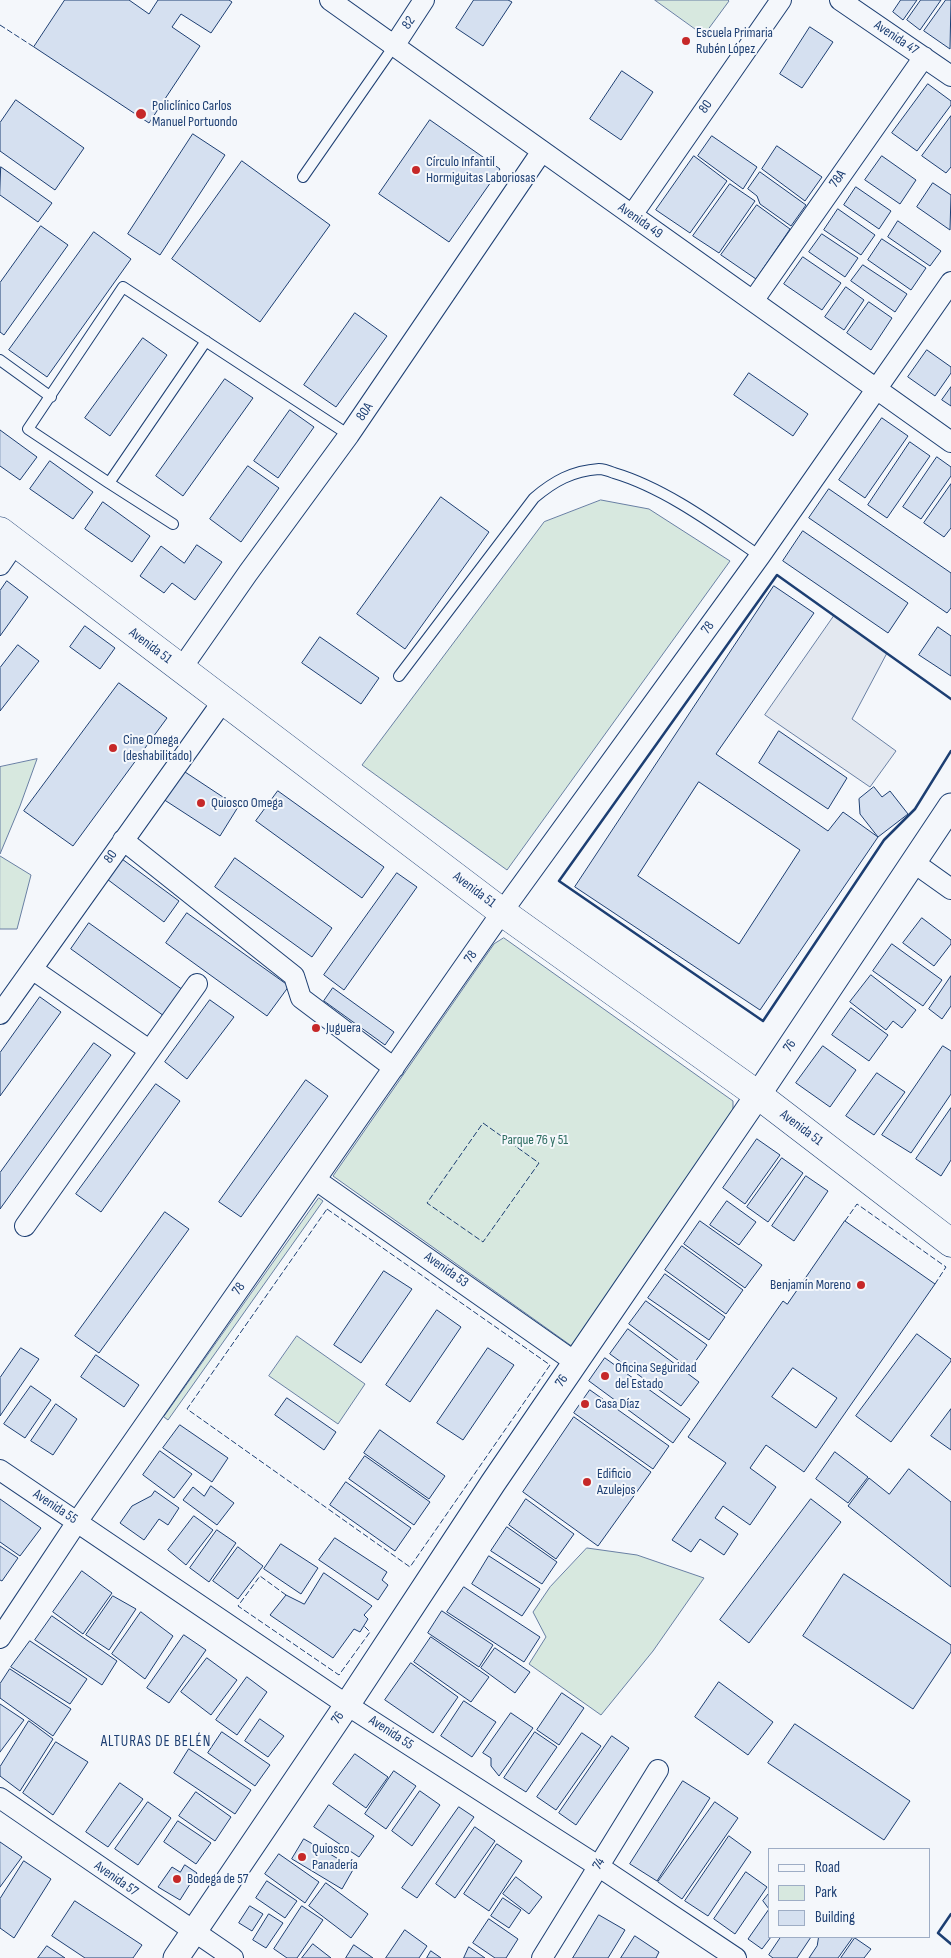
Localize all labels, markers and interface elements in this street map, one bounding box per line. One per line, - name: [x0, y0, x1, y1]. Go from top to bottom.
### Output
- street label: 82: [399, 13, 419, 33]
- street label: Avenida 47: [871, 17, 921, 59]
- place label: Escuela Primaria Rubén López: [696, 25, 773, 58]
- marker: Escuela Primaria Rubén López: [680, 35, 692, 47]
- street label: 80: [696, 97, 716, 117]
- place label: Policlínico Carlos Manuel Portuondo: [152, 98, 237, 130]
- marker: Policlínico Carlos Manuel Portuondo: [134, 107, 148, 121]
- place label: Círculo Infantil Hormiguitas Laboriosas: [426, 154, 535, 186]
- marker: Círculo Infantil Hormiguitas Laboriosas: [410, 164, 422, 176]
- street label: 78A: [826, 167, 850, 191]
- street label: Avenida 49: [614, 200, 666, 242]
- street label: 80A: [353, 400, 377, 424]
- street label: 78: [698, 618, 718, 638]
- street label: Avenida 51: [125, 624, 175, 668]
- place label: Cine Omega (deshabilitado): [123, 732, 192, 764]
- marker: Cine Omega (deshabilitado): [107, 742, 119, 754]
- place label: Quiosco Omega: [211, 795, 283, 811]
- marker: Quiosco Omega: [195, 797, 207, 809]
- street label: 80: [101, 847, 121, 867]
- street label: Avenida 51: [449, 868, 499, 912]
- street label: 78: [461, 947, 481, 967]
- place label: Juguera: [326, 1020, 361, 1036]
- marker: Juguera: [310, 1022, 322, 1034]
- street label: 76: [780, 1036, 800, 1056]
- street label: Avenida 51: [776, 1106, 826, 1150]
- park label: Parque 76 y 51: [502, 1132, 568, 1148]
- street label: Avenida 53: [421, 1249, 471, 1291]
- place label: Benjamín Moreno: [770, 1277, 851, 1293]
- street label: 78: [229, 1279, 249, 1299]
- marker: Benjamín Moreno: [855, 1279, 867, 1291]
- place label: Oficina Seguridad del Estado: [615, 1360, 697, 1392]
- marker: Oficina Seguridad del Estado: [599, 1370, 611, 1382]
- street label: 76: [552, 1371, 572, 1391]
- place label: Casa Díaz: [595, 1396, 639, 1412]
- marker: Casa Díaz: [579, 1398, 591, 1410]
- place label: Edificio Azulejos: [597, 1466, 636, 1498]
- marker: Edificio Azulejos: [581, 1476, 593, 1488]
- street label: Avenida 55: [30, 1486, 80, 1528]
- street label: 76: [328, 1708, 348, 1728]
- street label: Avenida 55: [365, 1712, 417, 1754]
- district label: ALTURAS DE BELÉN: [99, 1733, 213, 1751]
- place label: Quiosco Panadería: [312, 1841, 358, 1874]
- legend: [768, 1848, 931, 1938]
- marker: Quiosco Panadería: [296, 1851, 308, 1863]
- street label: 74: [589, 1855, 609, 1873]
- street label: Avenida 57: [91, 1858, 141, 1900]
- text: Road: [815, 1858, 840, 1877]
- place label: Bodega de 57: [187, 1871, 248, 1887]
- marker: Bodega de 57: [171, 1873, 183, 1885]
- text: Park: [815, 1883, 837, 1902]
- text: Building: [815, 1908, 855, 1927]

